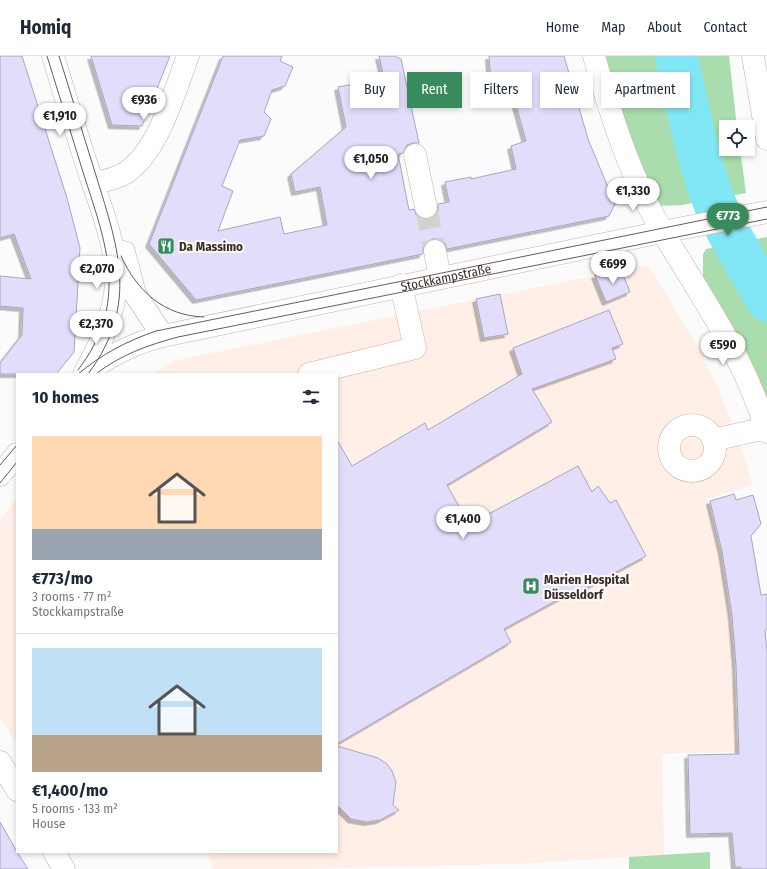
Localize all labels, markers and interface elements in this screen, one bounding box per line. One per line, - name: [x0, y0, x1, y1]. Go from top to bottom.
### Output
- text: Homiq: [20, 16, 71, 39]
- text: Home: [546, 19, 579, 36]
- text: Map: [601, 19, 625, 36]
- text: About: [647, 19, 682, 36]
- text: Contact: [704, 19, 747, 36]
- chip: Buy: [350, 72, 399, 108]
- chip: Rent: [407, 72, 462, 108]
- chip: Filters: [470, 72, 532, 108]
- chip: New: [540, 72, 593, 108]
- chip: Apartment: [601, 72, 690, 108]
- pin: €936: [120, 87, 168, 121]
- text: €936: [131, 92, 157, 107]
- pin: €1,910: [27, 103, 93, 137]
- text: €1,910: [43, 108, 77, 123]
- map controls: [719, 120, 755, 156]
- button: locate: [719, 120, 755, 156]
- pin: €1,050: [338, 146, 404, 180]
- text: €1,050: [353, 151, 389, 166]
- pin: €1,330: [600, 178, 666, 212]
- text: €1,330: [616, 183, 650, 198]
- pin: €773: [704, 203, 752, 237]
- text: €773: [716, 208, 740, 223]
- restaurant icon: Da Massimo: [156, 236, 176, 256]
- place label: Da Massimo: [179, 239, 243, 254]
- pin: €699: [589, 251, 637, 285]
- pin: €2,070: [64, 256, 130, 290]
- text: €699: [600, 256, 626, 271]
- text: €2,070: [80, 261, 115, 276]
- street label: Stockkampstraße: [399, 261, 492, 294]
- pin: €2,370: [63, 311, 129, 345]
- text: €2,370: [79, 316, 113, 331]
- pin: €590: [699, 332, 747, 366]
- text: €590: [710, 337, 736, 352]
- icon: filters: [300, 386, 322, 408]
- text: 10 homes: [32, 387, 99, 408]
- icon: home: [141, 462, 213, 534]
- pin: €1,400: [430, 506, 496, 540]
- text: €1,400: [445, 511, 481, 526]
- text: €773/mo: [32, 568, 93, 589]
- place label: Marien Hospital Düsseldorf: [544, 572, 630, 602]
- hospital icon: Marien Hospital Düsseldorf: [521, 576, 541, 596]
- text: 3 rooms · 77 m²: [32, 589, 111, 604]
- text: Stockkampstraße: [32, 604, 124, 619]
- icon: home: [141, 674, 213, 746]
- text: €1,400/mo: [32, 780, 108, 801]
- text: 5 rooms · 133 m²: [32, 801, 118, 816]
- text: House: [32, 816, 66, 831]

